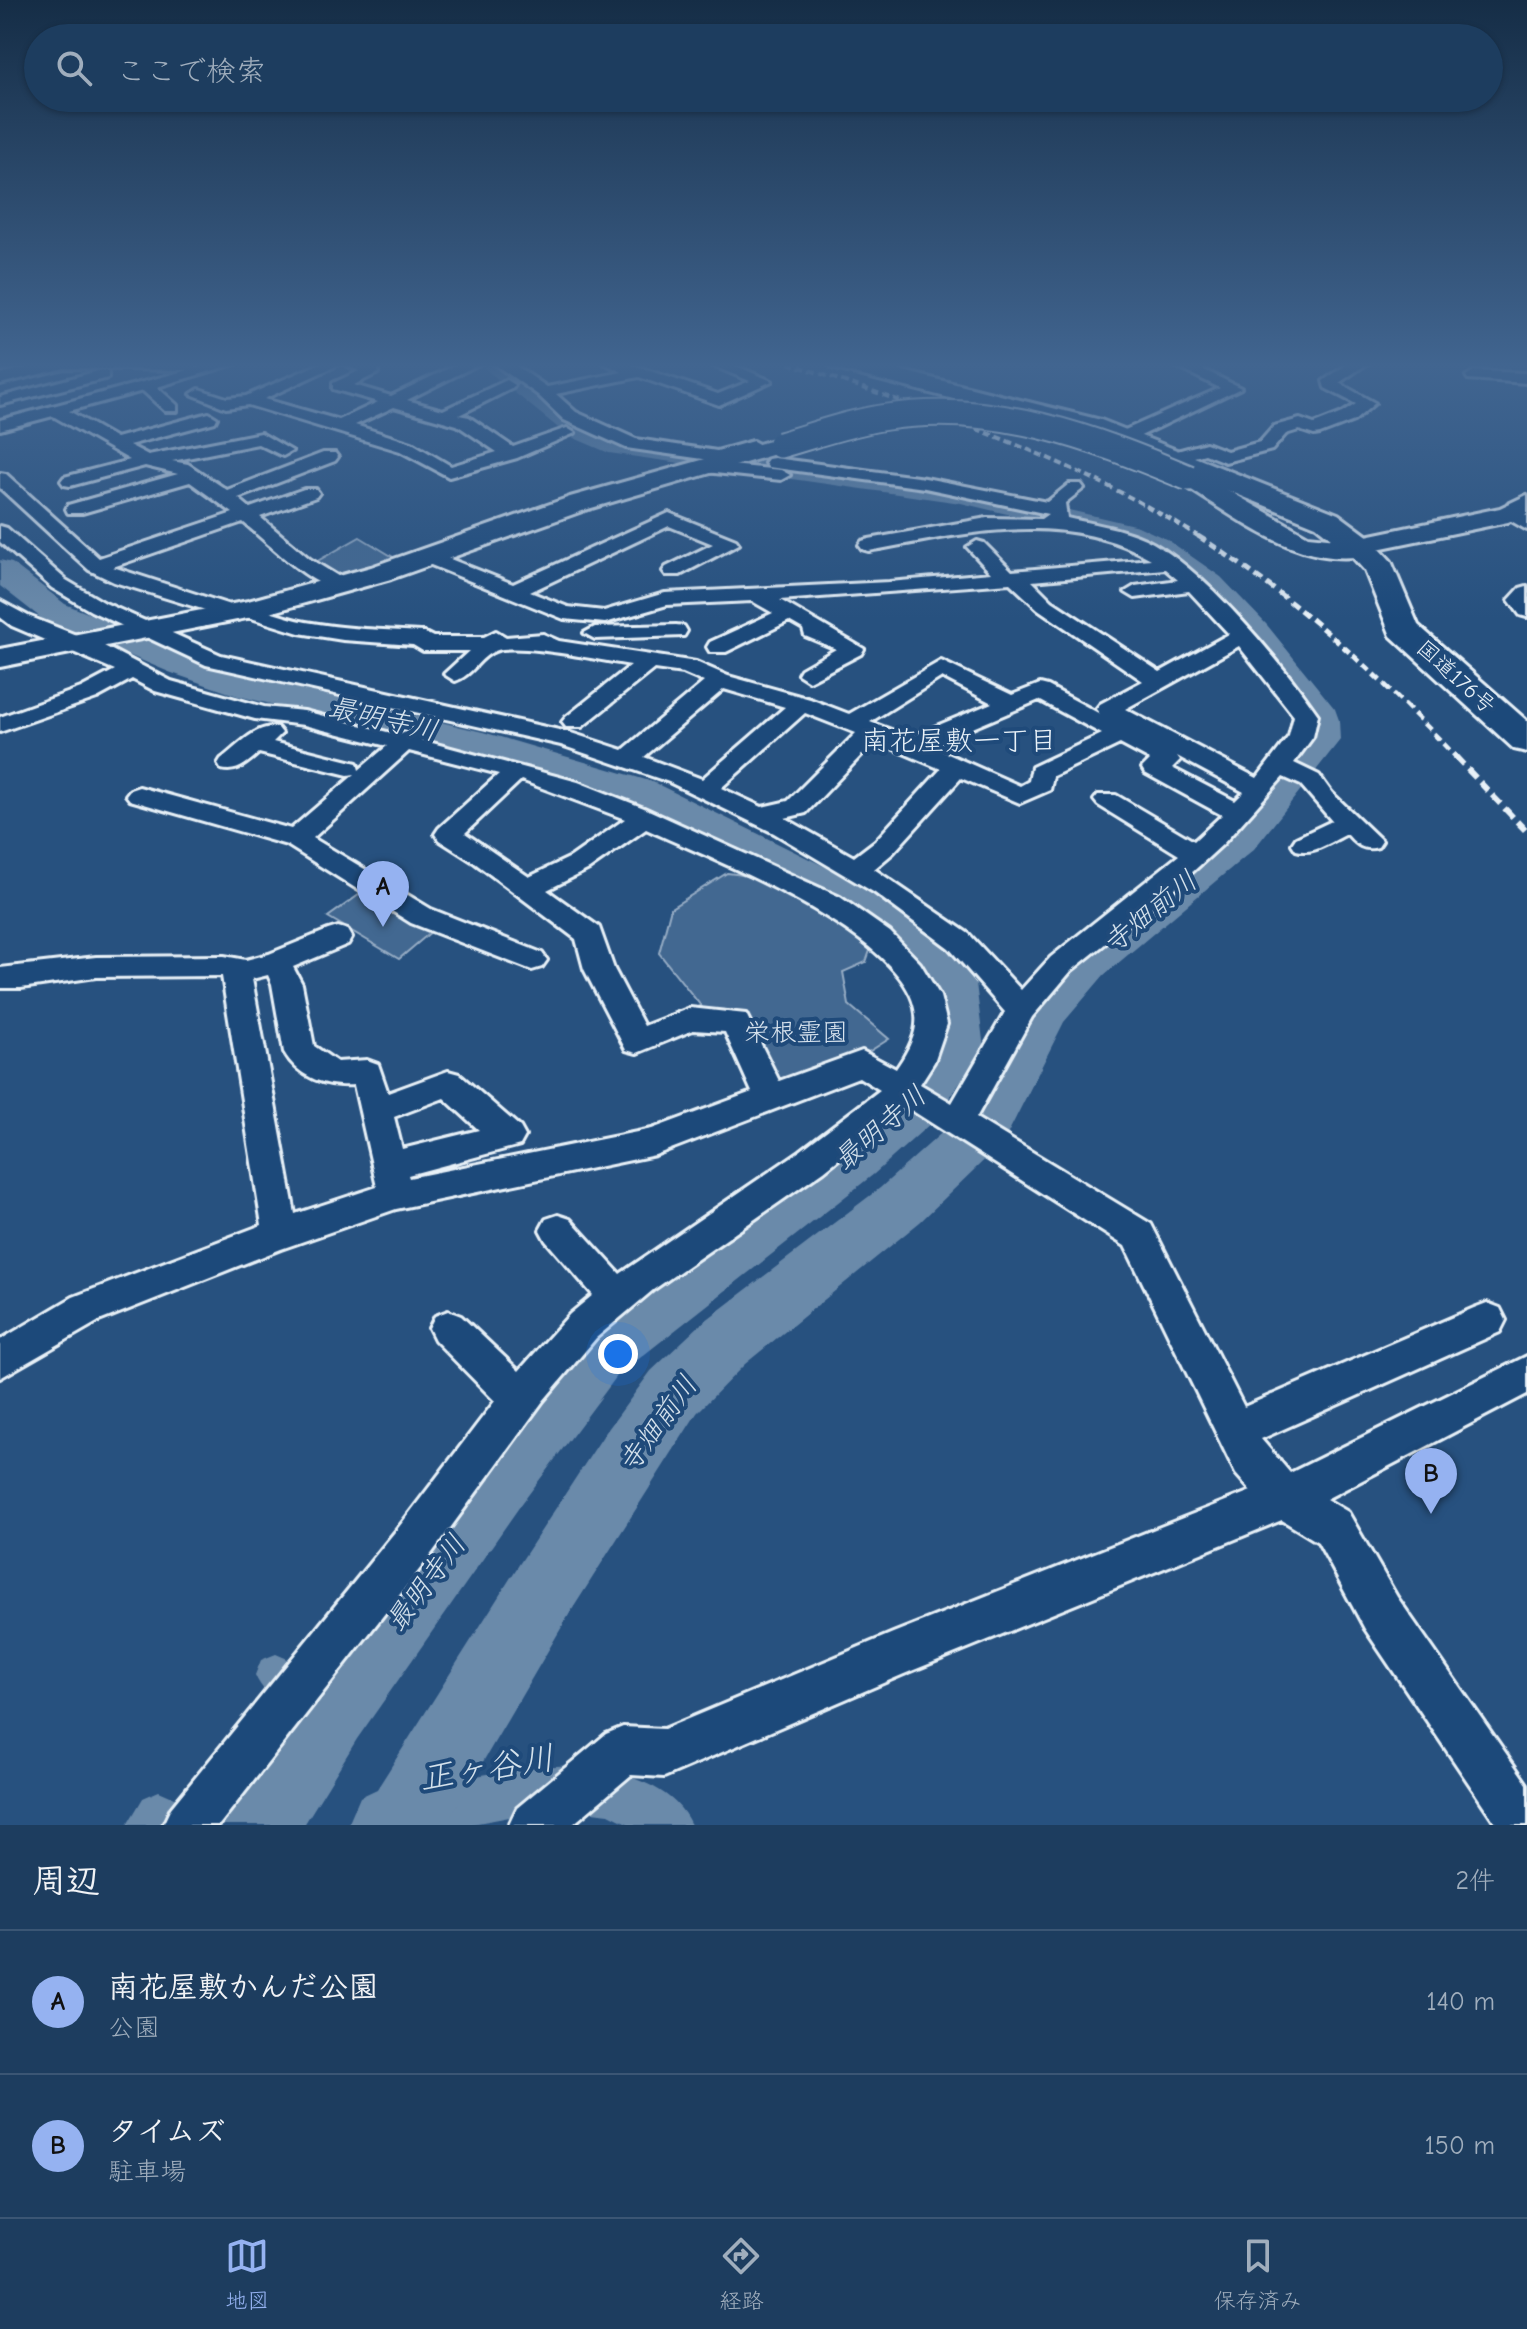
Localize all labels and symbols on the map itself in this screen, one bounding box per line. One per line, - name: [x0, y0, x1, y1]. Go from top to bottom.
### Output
- street label: 国道176号: [1411, 635, 1501, 719]
- water label: 最明寺川: [325, 691, 441, 747]
- district label: 南花屋敷一丁目: [861, 725, 1057, 757]
- pin: A: [357, 861, 409, 927]
- water label: 寺畑前川: [1096, 864, 1204, 960]
- park label: 栄根霊園: [744, 1018, 848, 1048]
- water label: 最明寺川: [827, 1079, 933, 1177]
- your location: [598, 1334, 638, 1374]
- water label: 寺畑前川: [612, 1369, 704, 1479]
- pin: B: [1405, 1448, 1457, 1514]
- water label: 最明寺川: [380, 1529, 472, 1637]
- water label: 正ヶ谷川: [417, 1738, 557, 1798]

